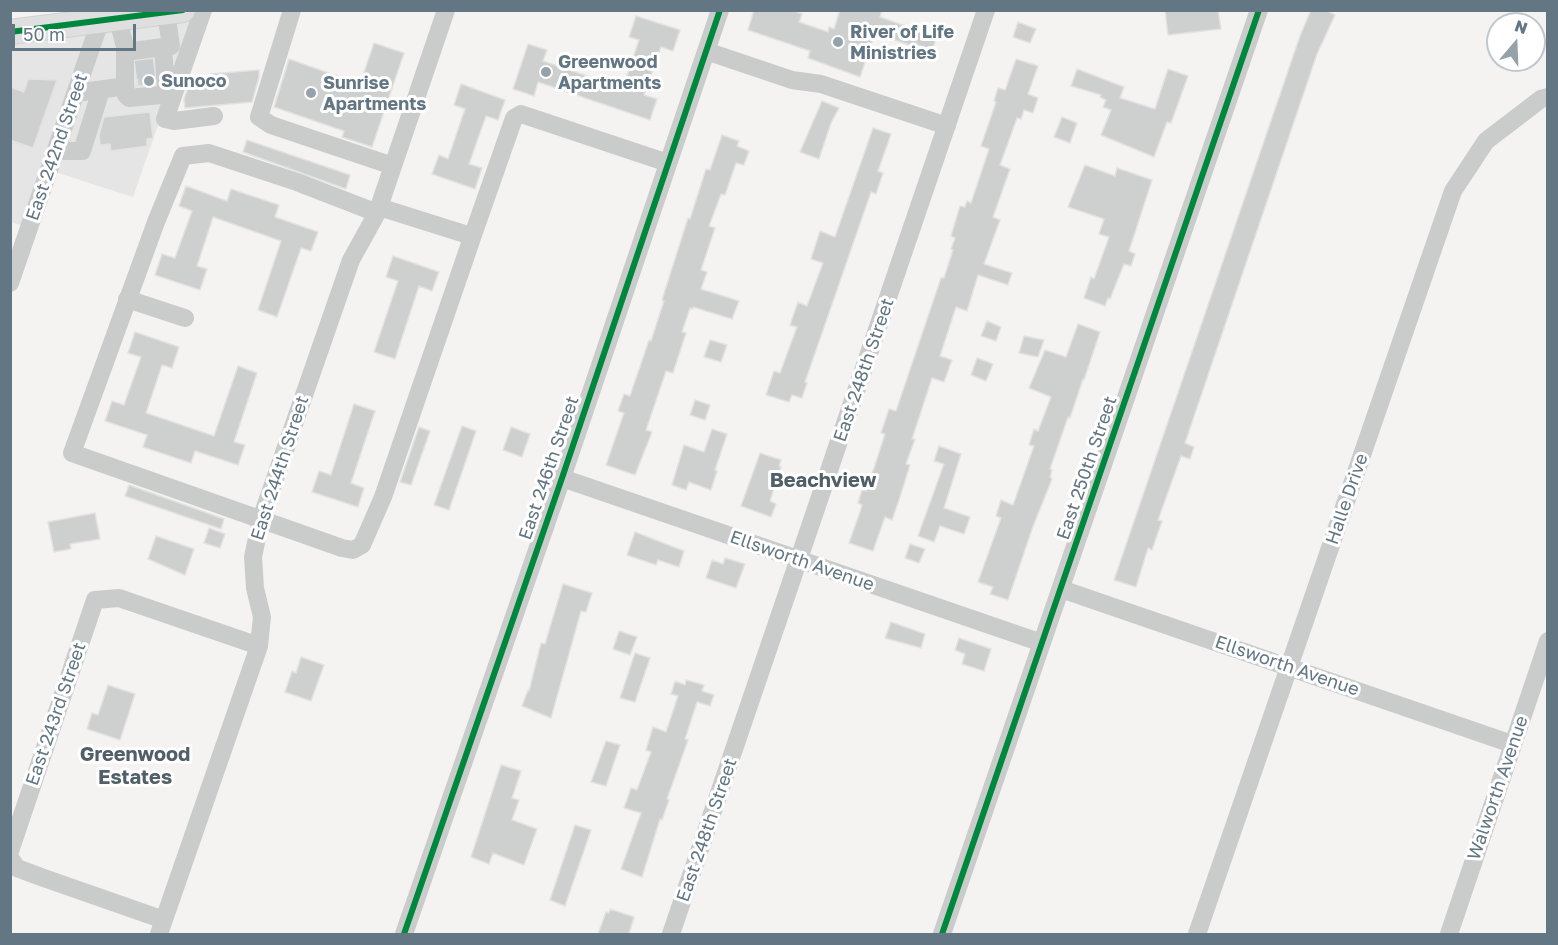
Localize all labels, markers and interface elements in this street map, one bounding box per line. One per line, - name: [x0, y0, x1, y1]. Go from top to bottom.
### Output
- scale bar: [15, 12, 140, 50]
- north arrow: [1486, 12, 1546, 72]
- text: N: [1512, 15, 1530, 38]
- place label: River of Life Ministries: [850, 21, 954, 63]
- text: 50 m: [23, 23, 65, 45]
- marker: River of Life Ministries: [831, 35, 845, 49]
- place label: Greenwood Apartments: [558, 51, 661, 94]
- marker: Greenwood Apartments: [539, 65, 553, 79]
- place label: Sunoco: [161, 70, 227, 92]
- street label: East 242nd Street: [22, 71, 92, 223]
- place label: Sunrise Apartments: [323, 72, 426, 115]
- marker: Sunoco: [142, 74, 156, 88]
- marker: Sunrise Apartments: [304, 86, 318, 100]
- street label: East 248th Street: [829, 295, 899, 445]
- street label: East 244th Street: [246, 393, 314, 543]
- street label: East 246th Street: [514, 393, 584, 543]
- street label: East 250th Street: [1052, 393, 1122, 543]
- street label: Halle Drive: [1321, 451, 1373, 547]
- district label: Beachview: [770, 469, 876, 493]
- street label: Ellsworth Avenue: [727, 526, 877, 596]
- street label: Ellsworth Avenue: [1212, 631, 1362, 701]
- street label: East 243rd Street: [21, 640, 91, 788]
- street label: Walworth Avenue: [1463, 713, 1533, 863]
- district label: Greenwood Estates: [80, 743, 190, 790]
- street label: East 248th Street: [672, 755, 742, 905]

